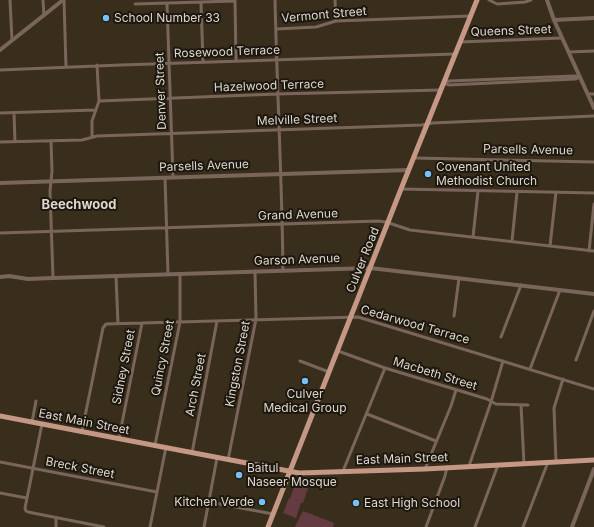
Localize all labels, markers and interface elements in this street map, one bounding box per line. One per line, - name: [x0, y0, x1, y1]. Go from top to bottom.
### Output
- street label: Vermont Street: [281, 4, 367, 26]
- place label: School Number 33: [114, 11, 220, 25]
- marker: School Number 33: [101, 13, 111, 23]
- street label: Queens Street: [470, 22, 552, 40]
- street label: Rosewood Terrace: [174, 43, 280, 61]
- street label: Denver Street: [152, 52, 170, 130]
- street label: Hazelwood Terrace: [214, 77, 324, 95]
- street label: Melville Street: [257, 111, 337, 129]
- street label: Parsells Avenue: [483, 142, 573, 158]
- street label: Parsells Avenue: [159, 157, 249, 175]
- place label: Covenant United Methodist Church: [436, 160, 537, 188]
- marker: Covenant United Methodist Church: [423, 169, 433, 179]
- district label: Beechwood: [42, 197, 116, 213]
- street label: Grand Avenue: [258, 206, 338, 224]
- street label: Culver Road: [343, 225, 383, 295]
- street label: Garson Avenue: [254, 251, 340, 269]
- street label: Cedarwood Terrace: [359, 303, 471, 347]
- street label: Quincy Street: [149, 319, 177, 397]
- street label: Kingston Street: [223, 320, 253, 408]
- street label: Sidney Street: [110, 328, 138, 406]
- street label: Arch Street: [183, 352, 209, 418]
- street label: Macbeth Street: [391, 354, 479, 394]
- marker: Culver Medical Group: [300, 376, 310, 386]
- place label: Culver Medical Group: [264, 387, 346, 415]
- street label: East Main Street: [37, 406, 131, 438]
- street label: East Main Street: [356, 450, 448, 468]
- street label: Breck Street: [44, 454, 116, 482]
- place label: Baitul Naseer Mosque: [247, 461, 337, 489]
- marker: Baitul Naseer Mosque: [234, 470, 244, 480]
- place label: Kitchen Verde: [174, 495, 254, 509]
- place label: East High School: [364, 496, 460, 510]
- marker: Kitchen Verde: [257, 497, 267, 507]
- marker: East High School: [351, 498, 361, 508]

